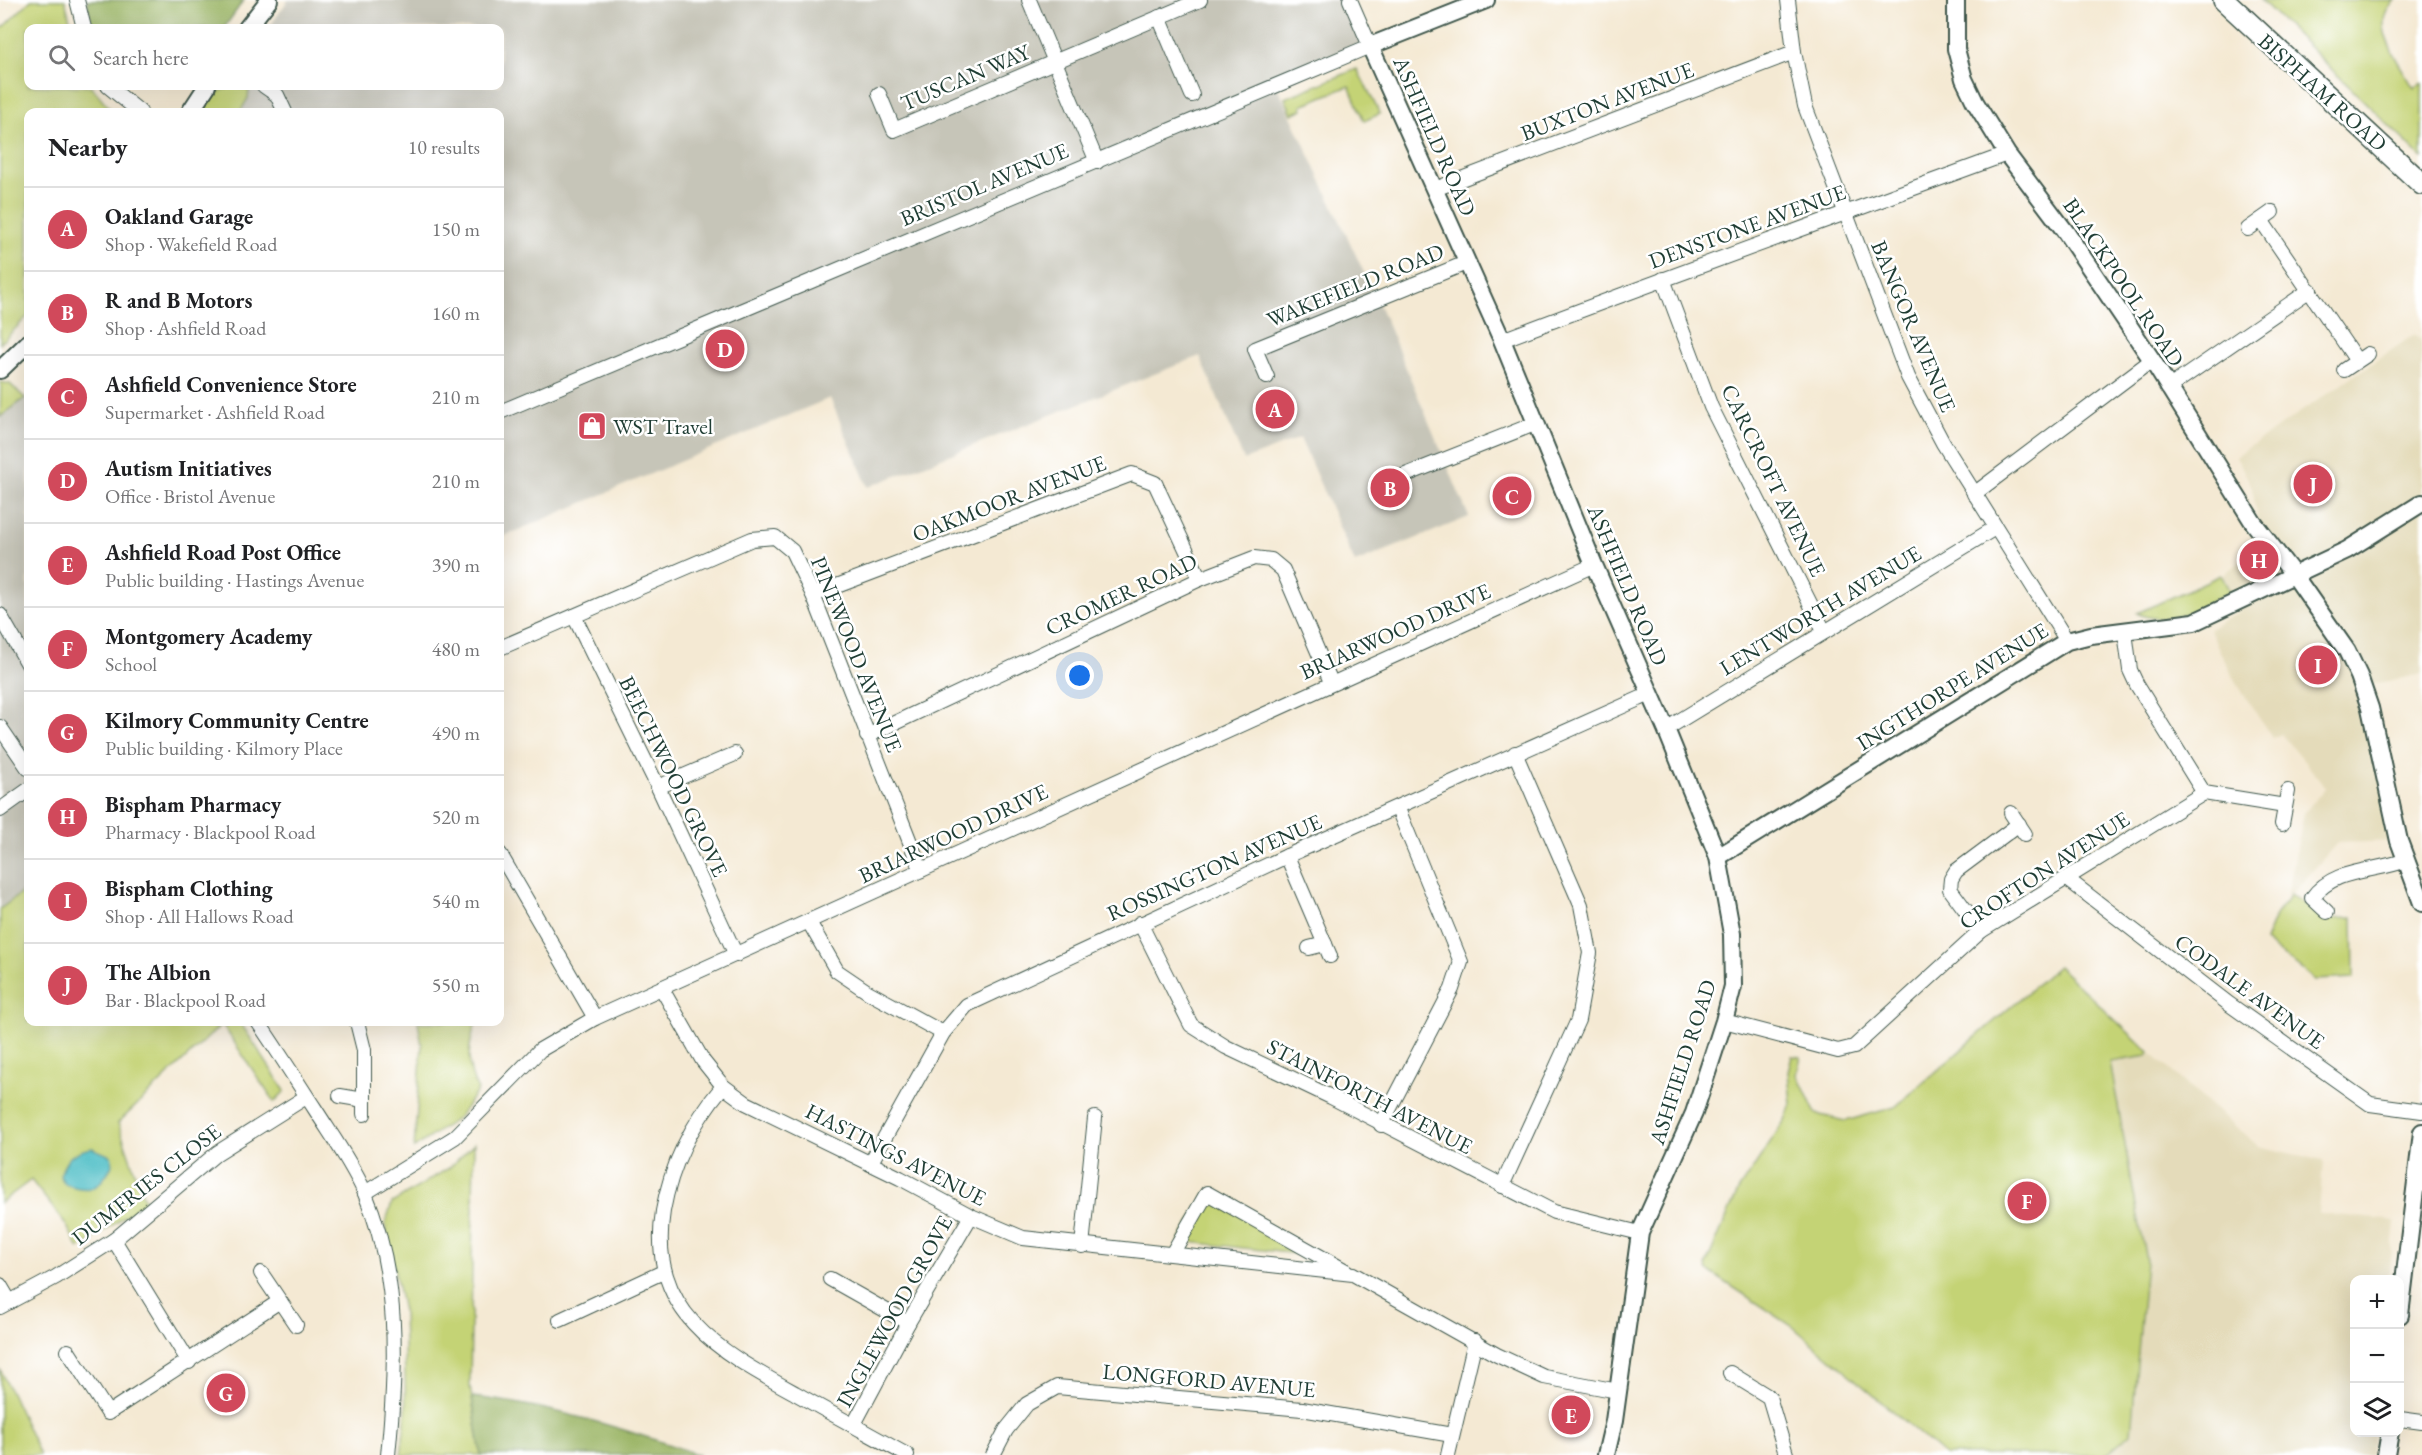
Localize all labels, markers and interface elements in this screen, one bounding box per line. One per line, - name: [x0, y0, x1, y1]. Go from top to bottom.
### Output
- search box: [24, 24, 504, 90]
- street label: BISPHAM ROAD: [2252, 27, 2393, 158]
- street label: TUSCAN WAY: [896, 37, 1035, 118]
- icon: search: [45, 41, 78, 74]
- text: Search here: [93, 43, 188, 72]
- street label: ASHFIELD ROAD: [1386, 51, 1483, 221]
- street label: BUXTON AVENUE: [1517, 55, 1698, 148]
- text: Nearby: [48, 130, 128, 164]
- text: 10 results: [408, 134, 480, 160]
- street label: BRISTOL AVENUE: [896, 136, 1073, 233]
- street label: DENSTONE AVENUE: [1645, 177, 1850, 276]
- street label: BLACKPOOL ROAD: [2056, 192, 2191, 372]
- text: Oakland Garage: [105, 202, 253, 231]
- text: A: [60, 216, 75, 242]
- text: 150 m: [432, 216, 480, 242]
- text: Shop · Wakefield Road: [105, 231, 277, 257]
- street label: BANGOR AVENUE: [1864, 236, 1963, 416]
- street label: WAKEFIELD ROAD: [1262, 237, 1448, 334]
- text: R and B Motors: [105, 286, 252, 315]
- text: B: [61, 300, 74, 326]
- text: 160 m: [432, 300, 480, 326]
- text: Shop · Ashfield Road: [105, 315, 266, 341]
- pin: D: [706, 326, 744, 372]
- text: Ashfield Convenience Store: [105, 370, 357, 399]
- street label: CARCROFT AVENUE: [1714, 379, 1833, 581]
- text: C: [60, 384, 75, 410]
- text: 210 m: [432, 384, 480, 410]
- pin: A: [1256, 386, 1294, 432]
- text: Supermarket · Ashfield Road: [105, 399, 325, 425]
- shop icon: WST Travel: [576, 410, 608, 442]
- place label: WST Travel: [613, 412, 713, 441]
- street label: OAKMOOR AVENUE: [908, 448, 1110, 549]
- text: Autism Initiatives: [105, 454, 272, 483]
- pin: J: [2294, 462, 2332, 506]
- pin: B: [1370, 466, 1410, 510]
- text: D: [60, 468, 75, 494]
- text: 210 m: [432, 468, 480, 494]
- pin: C: [1492, 474, 1532, 518]
- text: Office · Bristol Avenue: [105, 483, 275, 509]
- street label: ASHFIELD ROAD: [1580, 499, 1674, 670]
- text: Ashfield Road Post Office: [105, 538, 341, 567]
- pin: H: [2240, 538, 2278, 582]
- street label: LENTWORTH AVENUE: [1714, 539, 1926, 682]
- street label: CROMER ROAD: [1041, 547, 1202, 642]
- text: E: [62, 552, 73, 578]
- text: 390 m: [432, 552, 480, 578]
- street label: PINEWOOD AVENUE: [804, 552, 909, 756]
- text: Public building · Hastings Avenue: [105, 567, 364, 593]
- street label: BRIARWOOD DRIVE: [1296, 576, 1495, 686]
- street label: INGTHORPE AVENUE: [1851, 616, 2053, 757]
- text: Montgomery Academy: [105, 622, 312, 651]
- text: F: [62, 636, 73, 662]
- text: 480 m: [432, 636, 480, 662]
- pin: I: [2298, 642, 2338, 688]
- text: School: [105, 651, 157, 677]
- your location: [1065, 661, 1094, 690]
- street label: BEECHWOOD GROVE: [612, 671, 735, 881]
- text: Kilmory Community Centre: [105, 706, 369, 735]
- text: G: [60, 720, 75, 746]
- text: 490 m: [432, 720, 480, 746]
- text: Public building · Kilmory Place: [105, 735, 343, 761]
- street label: BRIARWOOD DRIVE: [854, 777, 1052, 890]
- text: Bispham Pharmacy: [105, 790, 281, 819]
- text: H: [59, 804, 76, 830]
- text: 520 m: [432, 804, 480, 830]
- street label: CROFTON AVENUE: [1953, 804, 2135, 936]
- street label: ROSSINGTON AVENUE: [1102, 807, 1326, 928]
- text: Pharmacy · Blackpool Road: [105, 819, 316, 845]
- text: Bispham Clothing: [105, 874, 273, 903]
- text: I: [64, 888, 71, 914]
- text: 540 m: [432, 888, 480, 914]
- text: Shop · All Hallows Road: [105, 903, 294, 929]
- street label: CODALE AVENUE: [2169, 927, 2330, 1056]
- text: The Albion: [105, 958, 211, 987]
- text: J: [64, 972, 71, 998]
- text: 550 m: [432, 972, 480, 998]
- street label: ASHFIELD ROAD: [1642, 976, 1723, 1149]
- text: Bar · Blackpool Road: [105, 987, 266, 1013]
- street label: STAINFORTH AVENUE: [1262, 1032, 1478, 1161]
- street label: HASTINGS AVENUE: [801, 1096, 991, 1213]
- street label: DUMFRIES CLOSE: [66, 1117, 227, 1252]
- pin: F: [2008, 1178, 2046, 1224]
- street label: INGLEWOOD GROVE: [830, 1210, 959, 1412]
- map controls: [2350, 1275, 2404, 1437]
- button: +: [2350, 1275, 2404, 1329]
- button: −: [2350, 1329, 2404, 1383]
- street label: LONGFORD AVENUE: [1101, 1357, 1316, 1404]
- pin: G: [206, 1370, 246, 1416]
- button: layers: [2350, 1383, 2404, 1437]
- pin: E: [1552, 1392, 1590, 1438]

